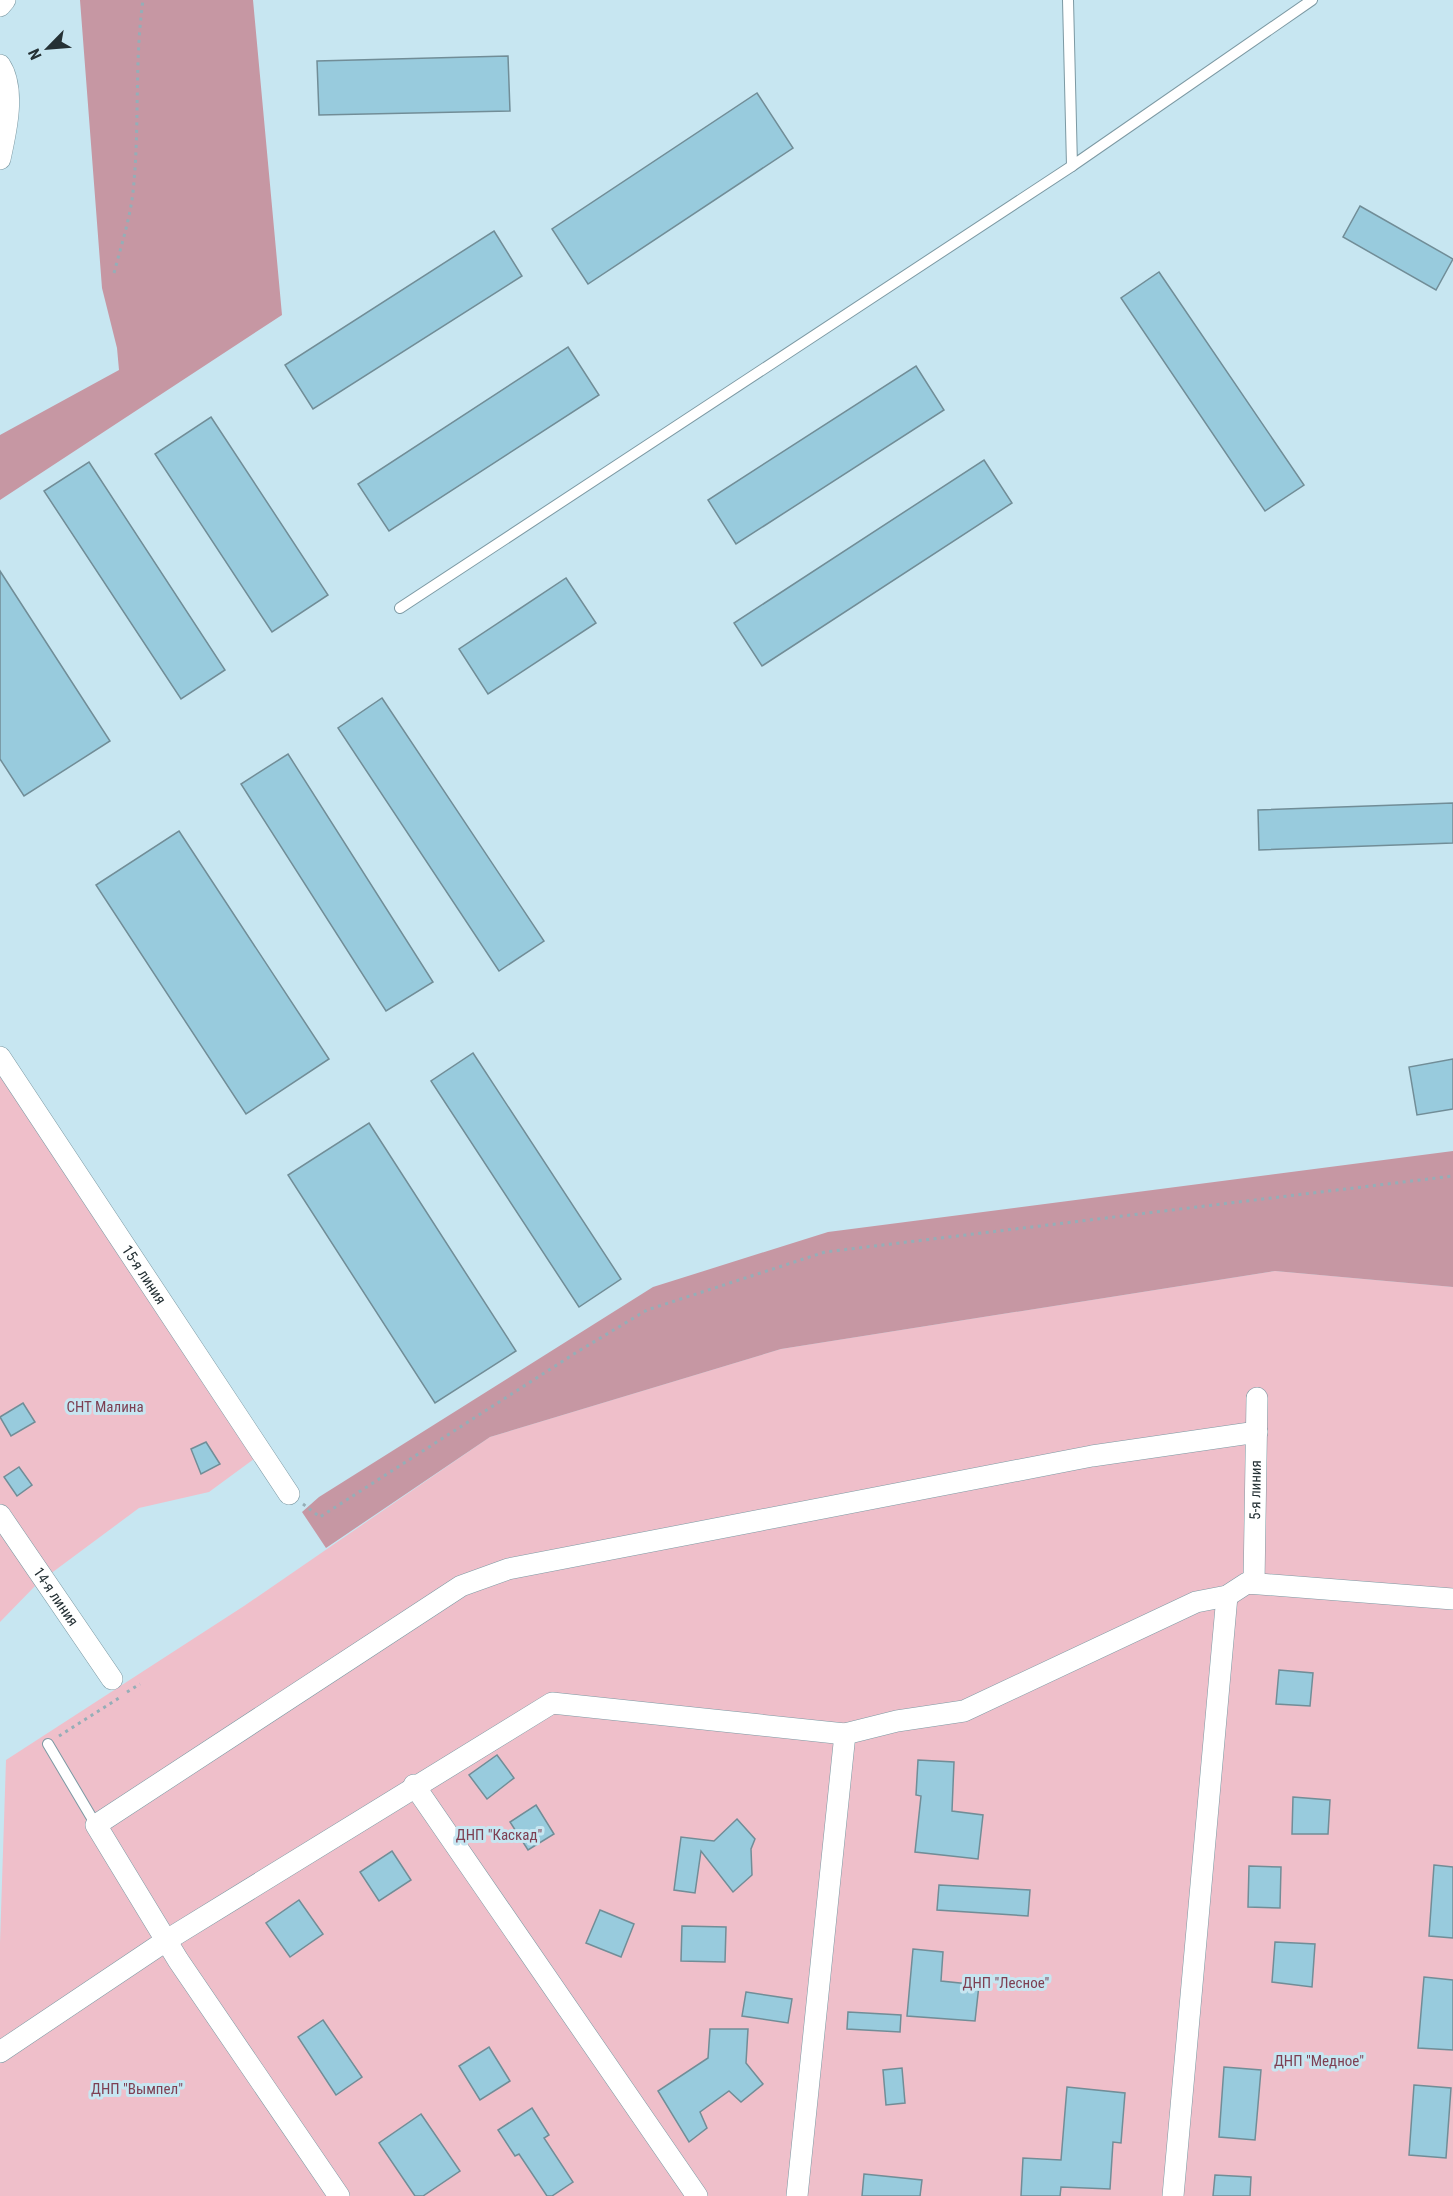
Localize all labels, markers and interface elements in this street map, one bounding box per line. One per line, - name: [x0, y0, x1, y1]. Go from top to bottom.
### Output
- north arrow: [18, 18, 78, 78]
- text: N: [24, 46, 46, 63]
- street label: 15-я линия: [118, 1242, 170, 1308]
- park label: СНТ Малина: [66, 1398, 144, 1416]
- street label: 5-я линия: [1246, 1460, 1265, 1520]
- street label: 14-я линия: [29, 1564, 82, 1630]
- park label: ДНП "Каскад": [456, 1826, 542, 1844]
- park label: ДНП "Лесное": [963, 1974, 1050, 1992]
- park label: ДНП "Медное": [1274, 2052, 1364, 2070]
- park label: ДНП "Вымпел": [91, 2080, 183, 2098]

